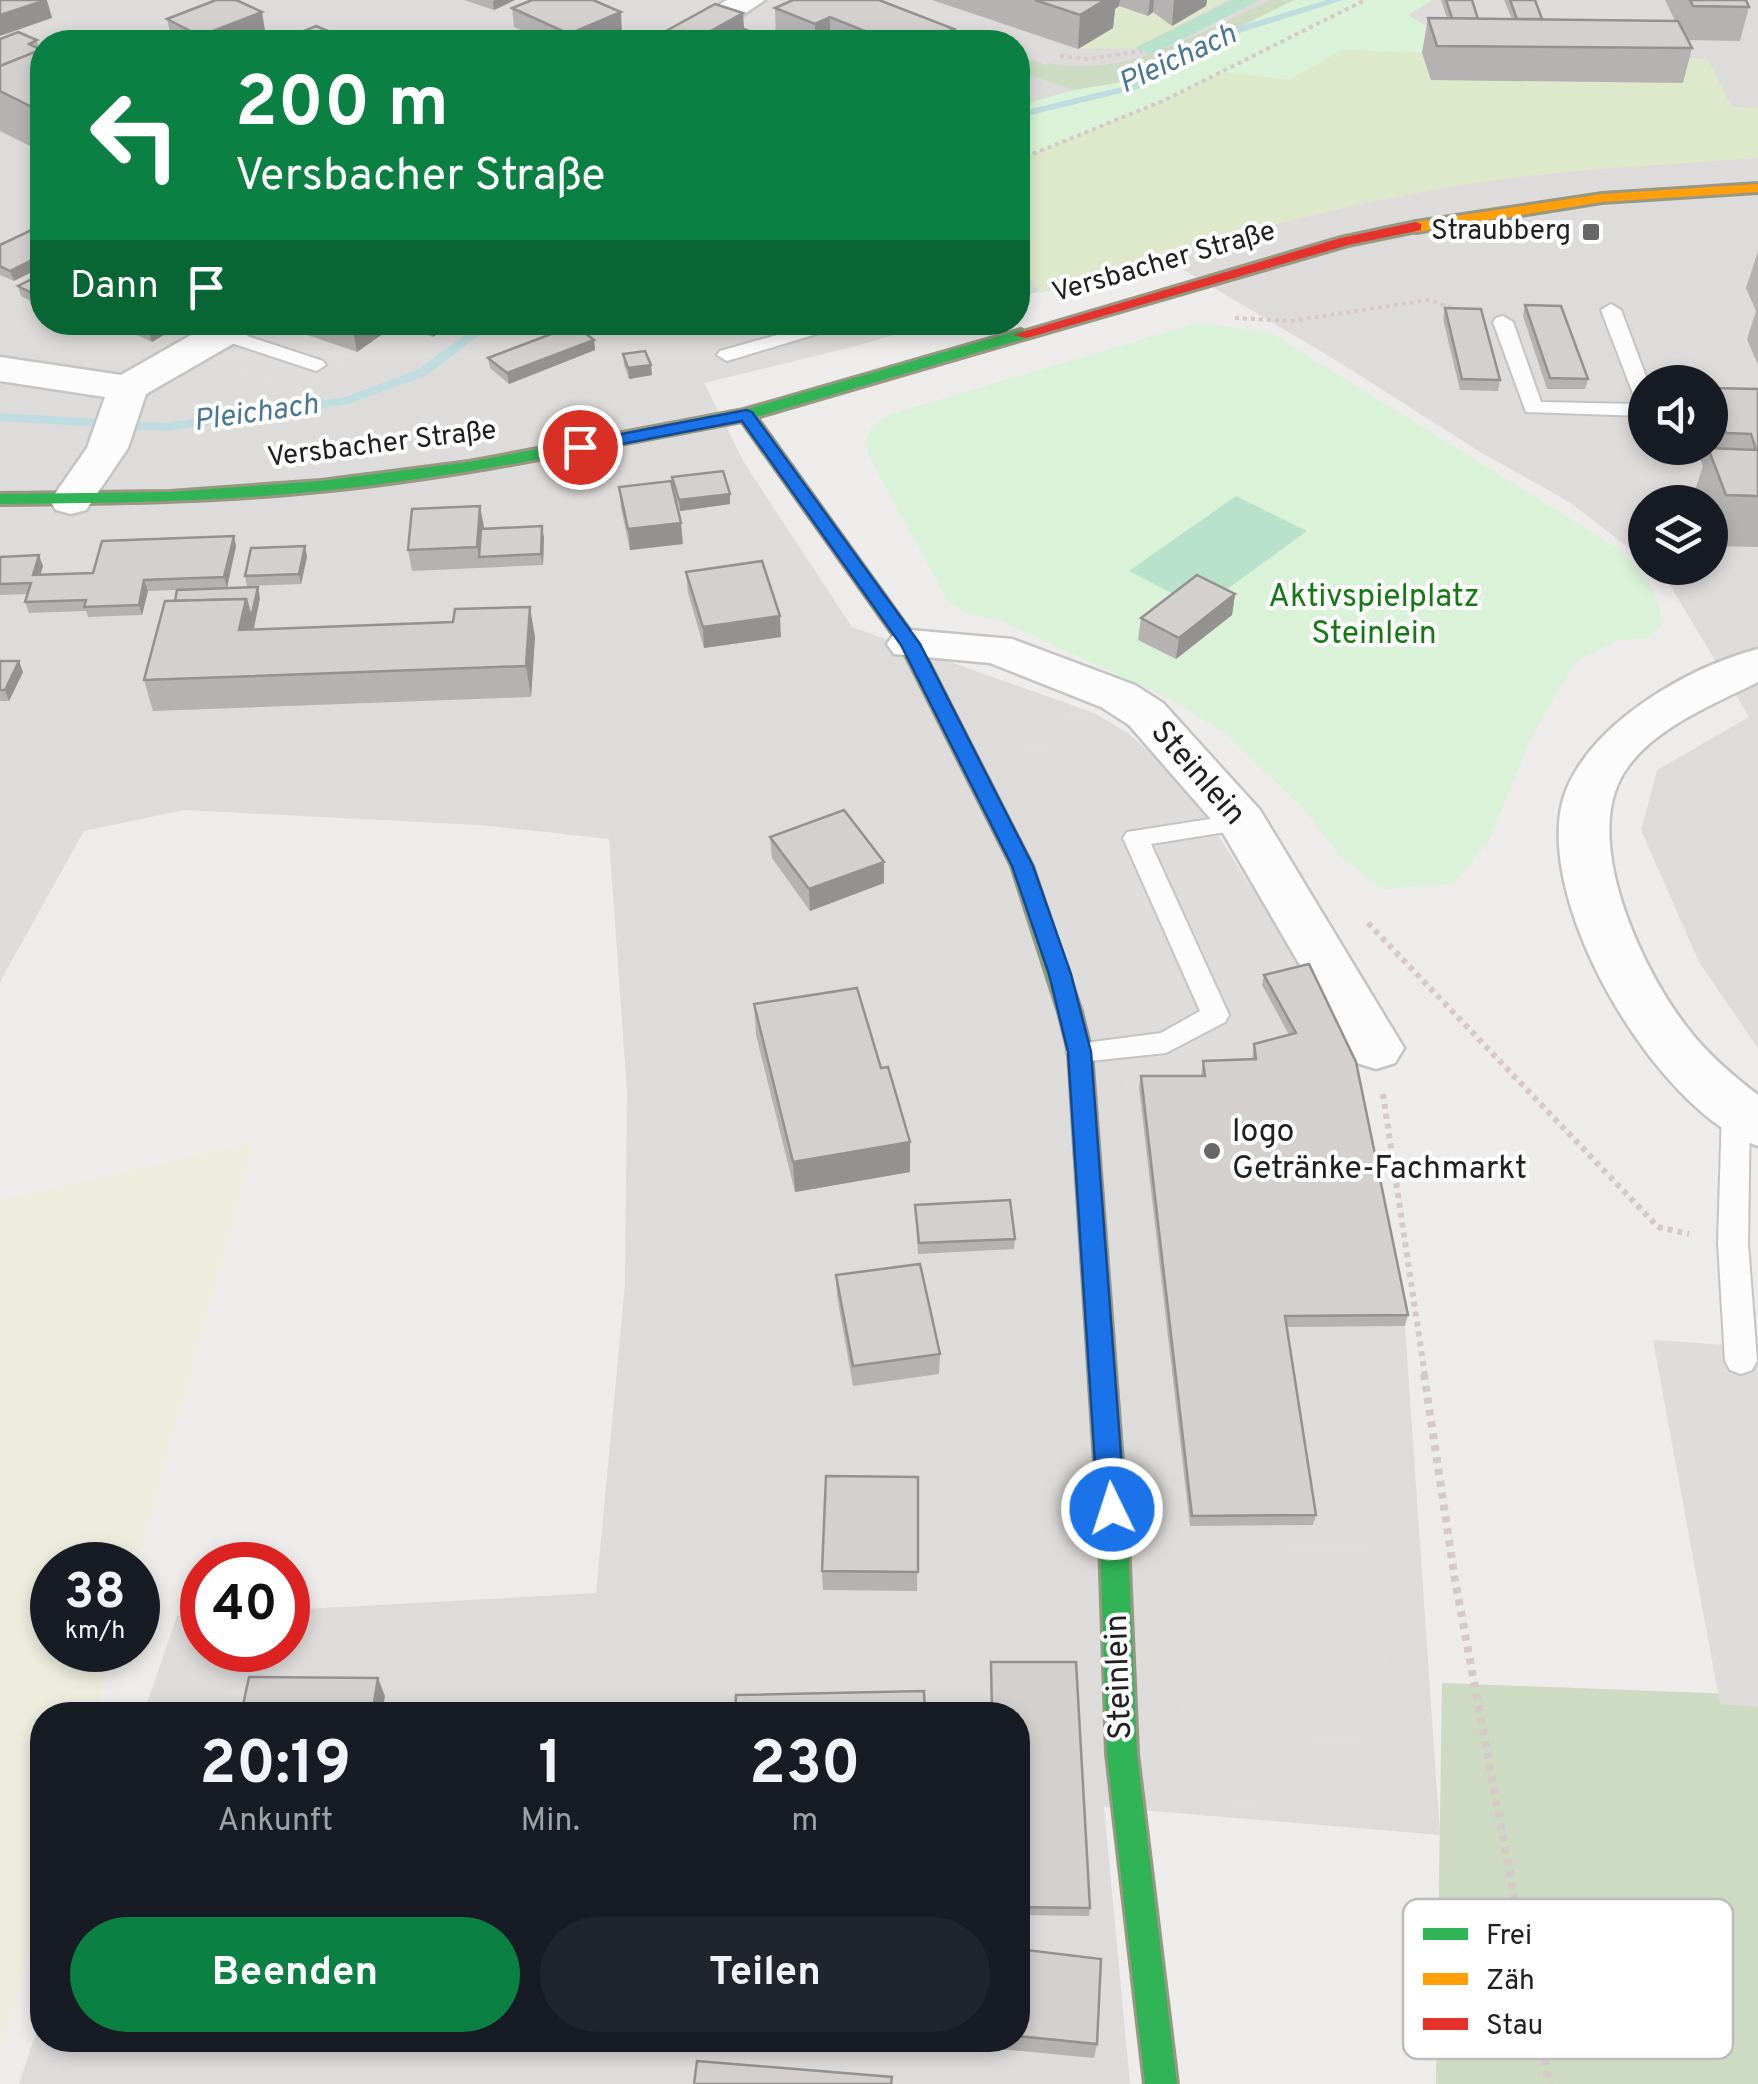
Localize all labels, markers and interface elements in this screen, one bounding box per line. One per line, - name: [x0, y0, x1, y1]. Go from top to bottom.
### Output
- water label: Pleichach: [1113, 17, 1243, 103]
- text: 200 m: [235, 62, 449, 151]
- icon: left: [70, 70, 200, 200]
- text: Versbacher Straße: [235, 149, 605, 206]
- street label: Versbacher Straße: [1048, 214, 1280, 312]
- place label: Straubberg: [1431, 214, 1571, 250]
- marker: Straubberg: [1580, 221, 1602, 243]
- icon: arrive: [179, 260, 234, 315]
- text: Dann: [70, 263, 159, 312]
- map controls: [1628, 365, 1728, 585]
- button: sound: [1628, 365, 1728, 465]
- water label: Pleichach: [191, 387, 321, 441]
- pin: [538, 405, 623, 490]
- street label: Versbacher Straße: [265, 413, 499, 477]
- icon: arrive: [553, 420, 608, 475]
- button: layers: [1628, 485, 1728, 585]
- park label: Aktivspielplatz Steinlein: [1268, 578, 1480, 655]
- street label: Steinlein: [1141, 713, 1253, 835]
- place label: logo Getränke-Fachmarkt: [1232, 1113, 1527, 1190]
- marker: logo Getränke-Fachmarkt: [1201, 1140, 1223, 1162]
- position arrow: [1060, 1457, 1164, 1561]
- speed limit sign: 40: [180, 1542, 310, 1672]
- text: 38: [64, 1563, 126, 1626]
- street label: Steinlein: [1098, 1613, 1142, 1741]
- text: km/h: [65, 1616, 125, 1648]
- text: 20:19: [199, 1729, 351, 1805]
- text: 1: [538, 1729, 562, 1805]
- text: 230: [749, 1729, 860, 1805]
- text: Ankunft: [218, 1802, 333, 1842]
- text: Min.: [521, 1802, 580, 1842]
- text: m: [791, 1802, 818, 1842]
- legend: [1403, 1899, 1733, 2059]
- button: Beenden: [70, 1917, 520, 2032]
- button: Teilen: [540, 1917, 990, 2032]
- text: Frei: [1486, 1919, 1532, 1955]
- text: Zäh: [1486, 1964, 1535, 2000]
- text: Stau: [1486, 2009, 1543, 2045]

